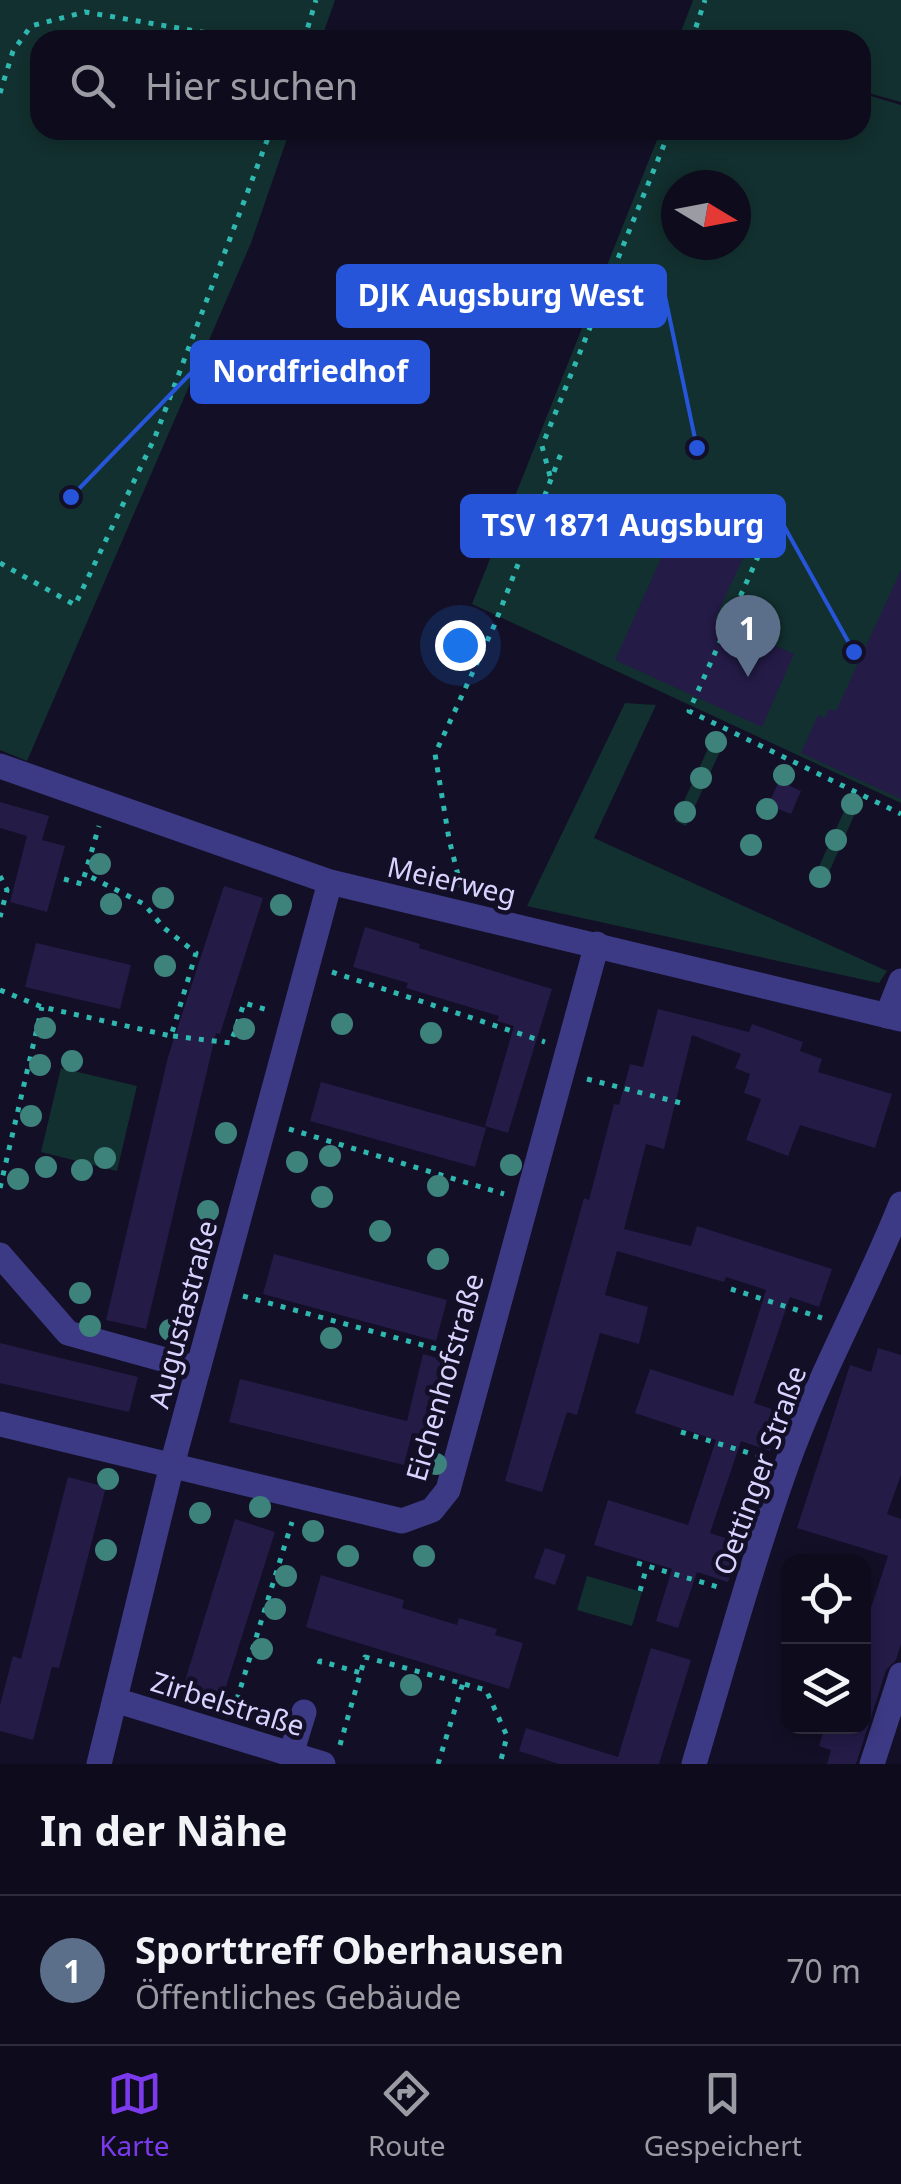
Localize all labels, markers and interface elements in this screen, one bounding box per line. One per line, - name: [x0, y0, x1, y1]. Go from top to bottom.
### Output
- search box: [30, 30, 871, 140]
- icon: search: [65, 58, 120, 113]
- text: Hier suchen: [145, 59, 358, 111]
- north arrow: [661, 170, 751, 260]
- callout: DJK Augsburg West: [338, 266, 665, 326]
- text: DJK Augsburg West: [358, 274, 644, 315]
- callout: Nordfriedhof: [192, 342, 428, 402]
- text: Nordfriedhof: [212, 350, 409, 391]
- callout: TSV 1871 Augsburg: [462, 496, 784, 556]
- text: TSV 1871 Augsburg: [482, 504, 764, 545]
- pin: 1: [716, 594, 780, 677]
- your location: [435, 620, 486, 671]
- street label: Meierweg: [384, 847, 520, 913]
- street label: Augustastraße: [139, 1216, 225, 1412]
- street label: Eichenhofstraße: [396, 1269, 492, 1485]
- street label: Oettinger Straße: [704, 1360, 814, 1580]
- map controls: [781, 1554, 871, 1734]
- button: locate: [781, 1554, 871, 1644]
- button: layers: [781, 1644, 871, 1734]
- street label: Zirbelstraße: [147, 1662, 309, 1744]
- text: In der Nähe: [40, 1801, 288, 1858]
- text: Sporttreff Oberhausen: [135, 1923, 564, 1975]
- text: 1: [63, 1949, 82, 1992]
- text: 70 m: [786, 1949, 861, 1992]
- text: Öffentliches Gebäude: [135, 1975, 461, 2018]
- tab: Karte: [99, 2066, 170, 2164]
- tab: Route: [368, 2066, 446, 2164]
- tab: Gespeichert: [644, 2066, 802, 2164]

